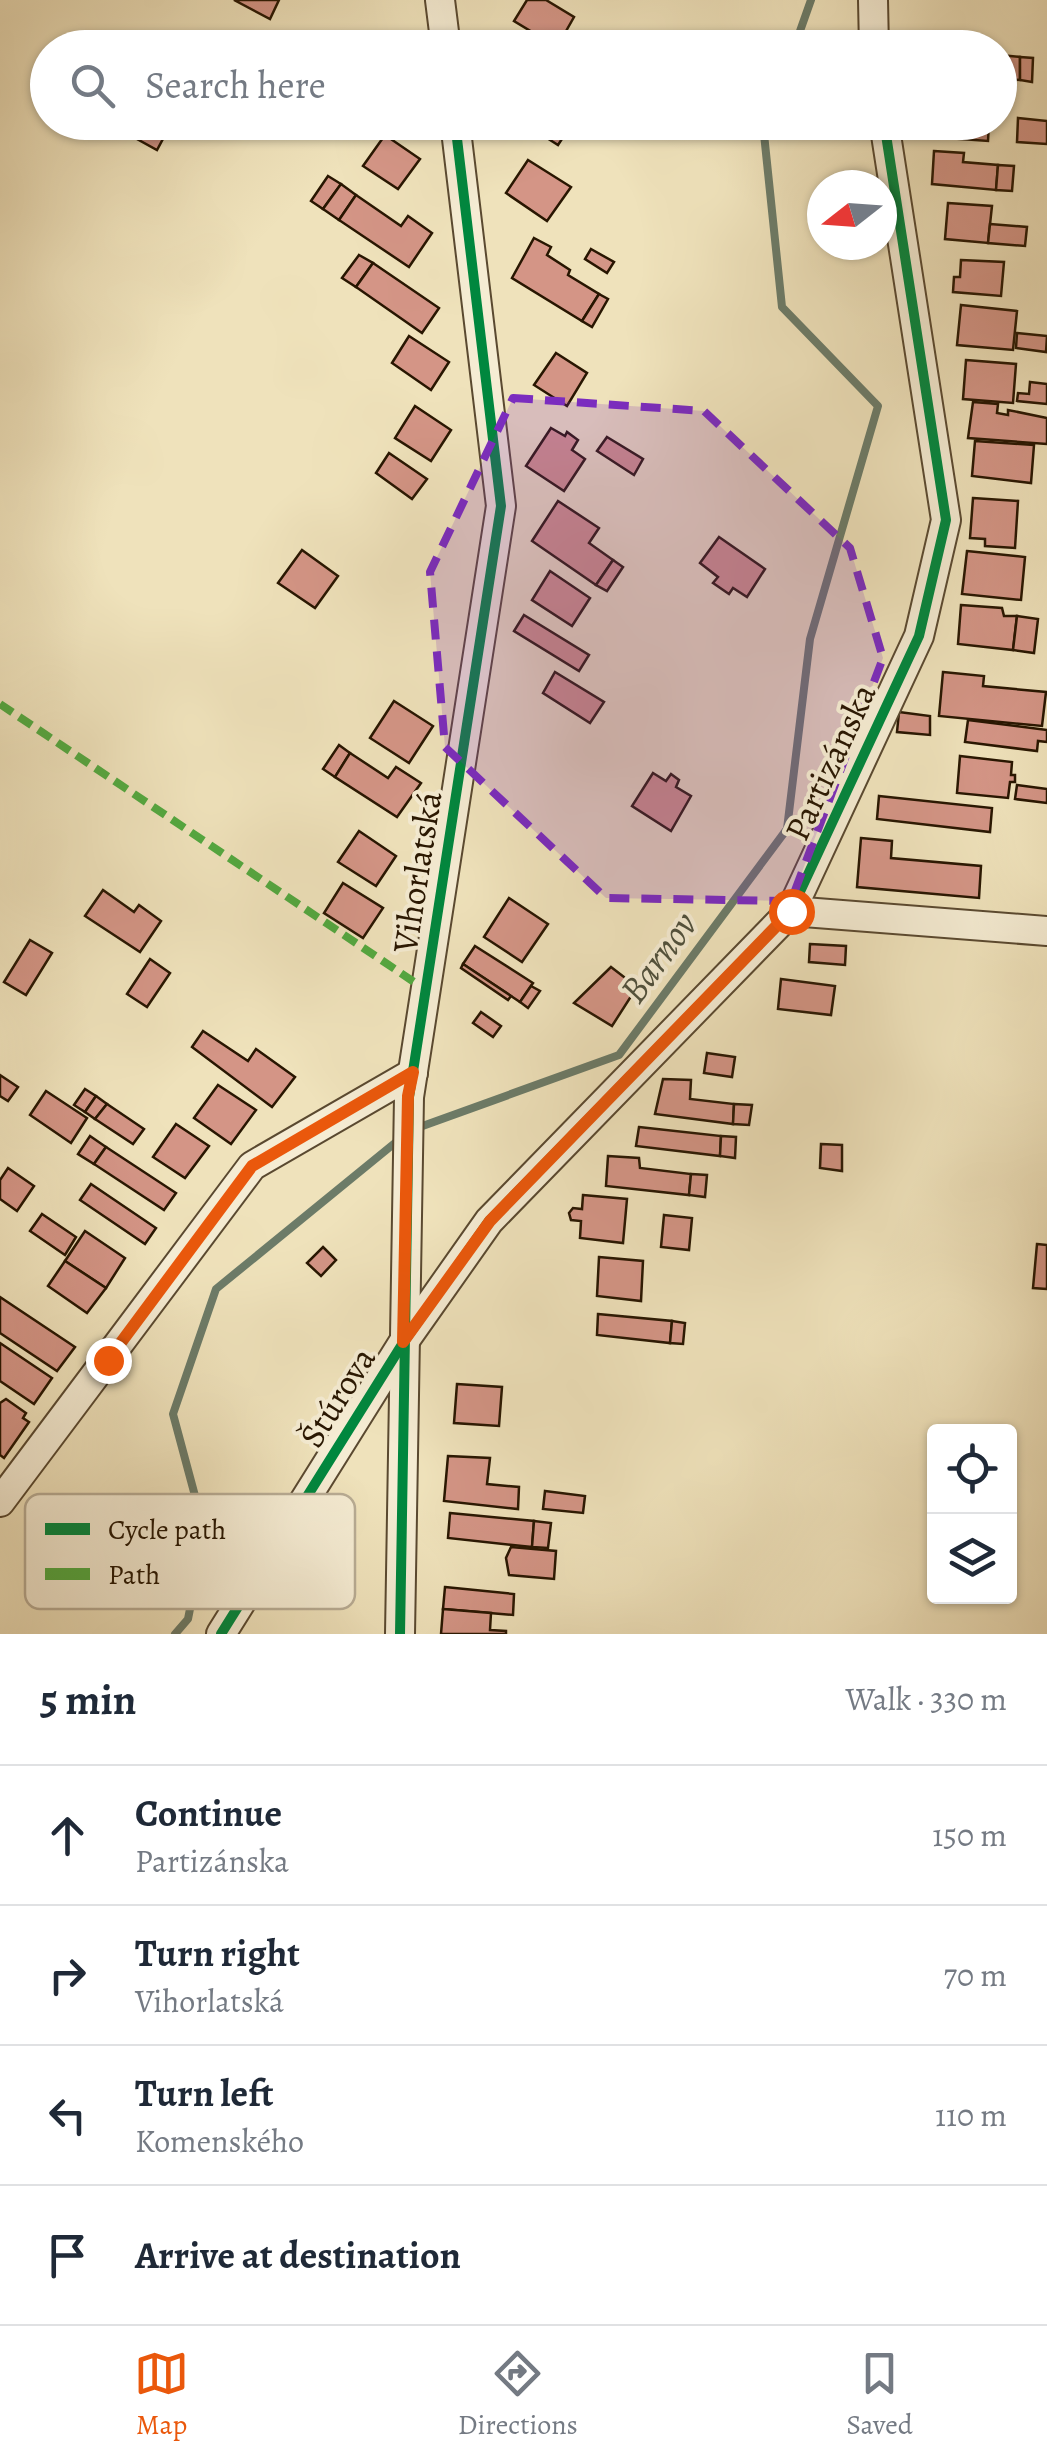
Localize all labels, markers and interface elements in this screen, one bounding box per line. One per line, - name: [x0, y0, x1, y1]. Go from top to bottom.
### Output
- search box: [30, 30, 1017, 140]
- icon: search: [65, 58, 120, 113]
- text: Search here: [145, 59, 326, 111]
- north arrow: [807, 170, 897, 260]
- street label: Partizánska: [773, 675, 888, 848]
- street label: Vihorlatská: [380, 787, 454, 957]
- route start: [769, 889, 815, 935]
- water label: Barnov: [607, 901, 709, 1013]
- street label: Štúrova: [287, 1337, 387, 1456]
- route end: [86, 1338, 132, 1384]
- map controls: [927, 1424, 1017, 1604]
- button: locate: [927, 1424, 1017, 1514]
- legend: [25, 1494, 355, 1609]
- text: Cycle path: [108, 1511, 226, 1549]
- button: layers: [927, 1514, 1017, 1604]
- text: Path: [108, 1556, 160, 1594]
- text: 5 min: [40, 1671, 136, 1728]
- text: Walk · 330 m: [845, 1677, 1007, 1721]
- text: Continue: [135, 1787, 282, 1839]
- icon: ahead: [40, 1808, 95, 1863]
- text: 150 m: [932, 1813, 1007, 1857]
- text: Partizánska: [135, 1839, 289, 1883]
- text: Turn right: [135, 1927, 300, 1979]
- icon: right: [40, 1948, 95, 2003]
- text: 70 m: [944, 1953, 1007, 1997]
- text: Vihorlatská: [135, 1979, 284, 2023]
- text: Turn left: [135, 2067, 274, 2119]
- icon: left: [40, 2088, 95, 2143]
- text: 110 m: [935, 2093, 1007, 2137]
- text: Komenského: [135, 2119, 304, 2163]
- icon: arrive: [40, 2228, 95, 2283]
- text: Arrive at destination: [135, 2229, 461, 2281]
- tab: Map: [134, 2346, 189, 2444]
- tab: Directions: [458, 2346, 578, 2444]
- tab: Saved: [846, 2346, 913, 2444]

